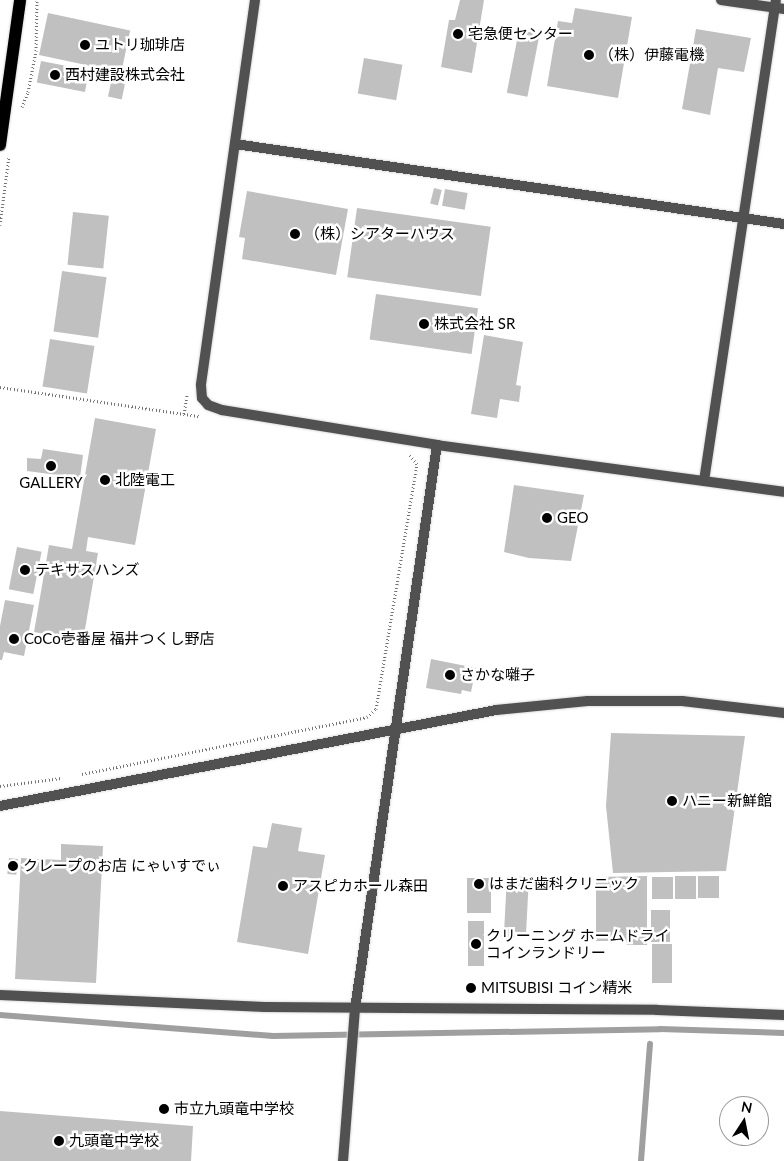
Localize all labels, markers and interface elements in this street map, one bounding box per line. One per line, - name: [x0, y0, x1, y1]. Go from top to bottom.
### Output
- place label: 宅急便センター: [468, 25, 573, 43]
- marker: 宅急便センター: [452, 28, 464, 40]
- place label: ユトリ珈琲店: [95, 36, 185, 54]
- marker: ユトリ珈琲店: [79, 39, 91, 51]
- place label: （株）伊藤電機: [599, 46, 704, 64]
- marker: （株）伊藤電機: [583, 49, 595, 61]
- place label: 西村建設株式会社: [65, 66, 185, 84]
- marker: 西村建設株式会社: [49, 69, 61, 81]
- place label: （株）シアターハウス: [305, 225, 455, 243]
- marker: （株）シアターハウス: [289, 228, 301, 240]
- place label: 株式会社 SR: [434, 315, 515, 333]
- marker: 株式会社 SR: [418, 318, 430, 330]
- marker: GALLERY: [45, 460, 57, 472]
- place label: 北陸電工: [115, 471, 175, 489]
- place label: GALLERY: [19, 474, 83, 492]
- marker: 北陸電工: [99, 474, 111, 486]
- place label: GEO: [557, 509, 588, 527]
- marker: GEO: [541, 512, 553, 524]
- place label: テキサスハンズ: [35, 561, 140, 579]
- marker: テキサスハンズ: [19, 564, 31, 576]
- place label: CoCo壱番屋 福井つくし野店: [24, 630, 214, 648]
- marker: CoCo壱番屋 福井つくし野店: [8, 633, 20, 645]
- place label: さかな囃子: [460, 666, 535, 684]
- marker: さかな囃子: [444, 669, 456, 681]
- place label: ハニー新鮮館: [682, 792, 772, 810]
- marker: ハニー新鮮館: [666, 795, 678, 807]
- place label: クレープのお店 にゃいすでぃ: [23, 857, 222, 875]
- marker: クレープのお店 にゃいすでぃ: [7, 860, 19, 872]
- place label: はまだ歯科クリニック: [489, 875, 639, 893]
- place label: アスピカホール森田: [293, 877, 428, 895]
- marker: はまだ歯科クリニック: [473, 878, 485, 890]
- marker: アスピカホール森田: [277, 880, 289, 892]
- place label: クリーニング ホームドライ コインランドリー: [486, 926, 670, 961]
- marker: クリーニング ホームドライ コインランドリー: [470, 938, 482, 950]
- place label: MITSUBISI コイン精米: [481, 979, 632, 997]
- marker: MITSUBISI コイン精米: [465, 982, 477, 994]
- north arrow: [719, 1096, 769, 1146]
- text: N: [740, 1097, 754, 1116]
- place label: 市立九頭竜中学校: [174, 1100, 294, 1118]
- marker: 市立九頭竜中学校: [158, 1103, 170, 1115]
- place label: 九頭竜中学校: [69, 1132, 159, 1150]
- marker: 九頭竜中学校: [53, 1135, 65, 1147]

